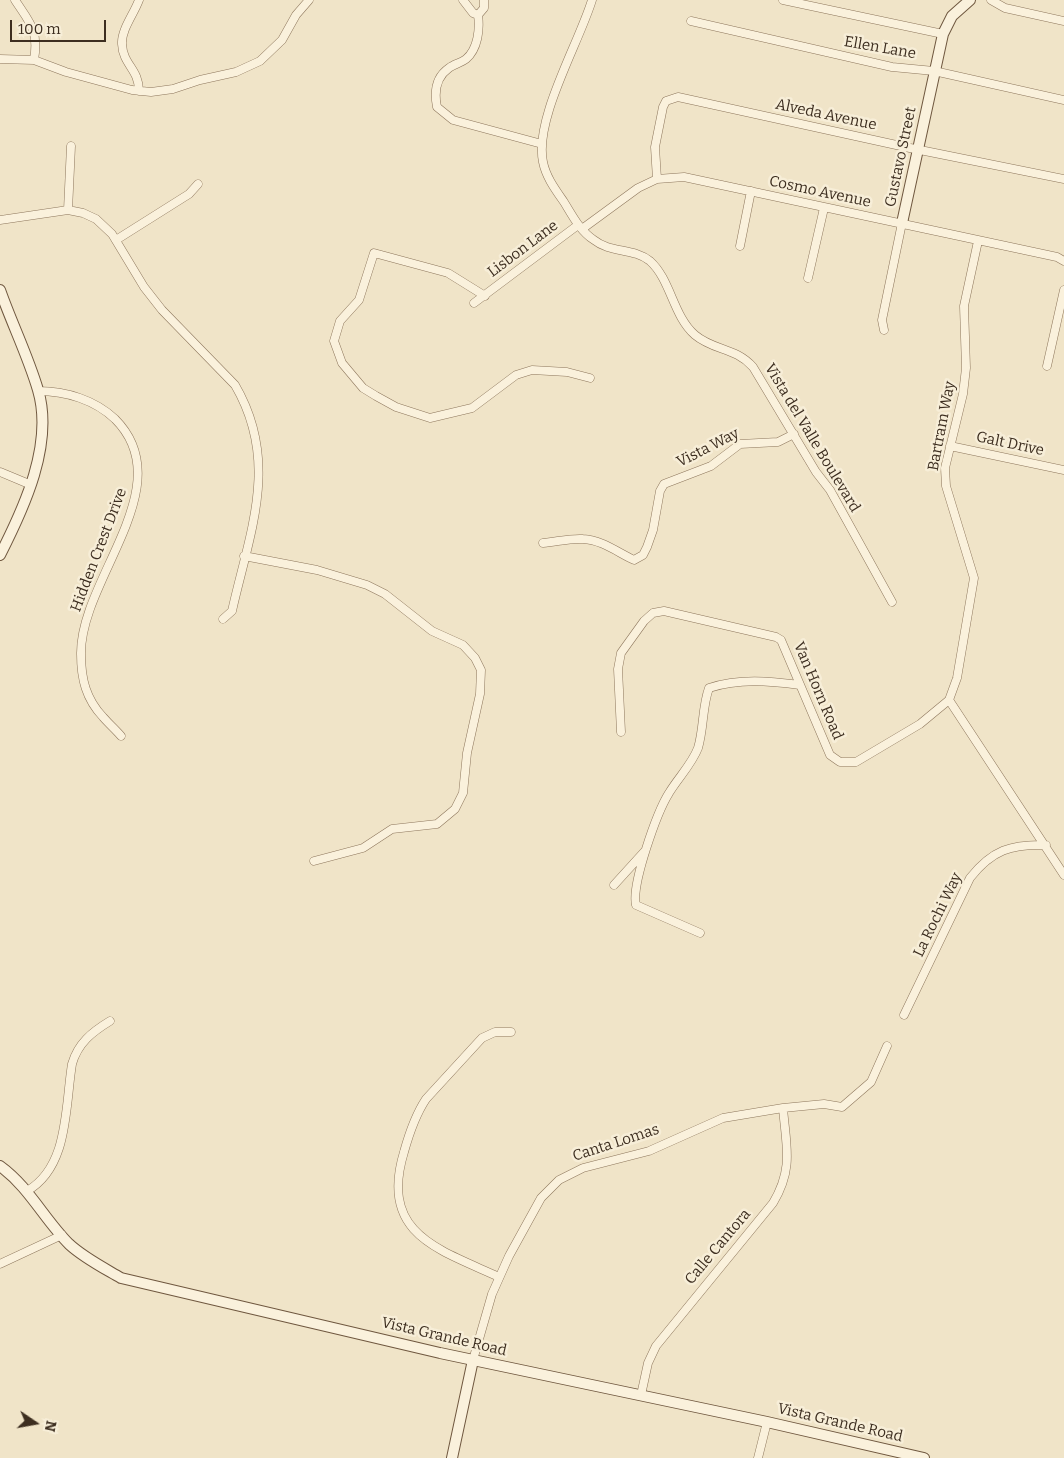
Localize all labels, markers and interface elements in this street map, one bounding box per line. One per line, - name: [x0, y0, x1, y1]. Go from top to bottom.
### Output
- scale bar: [12, 10, 109, 42]
- text: 100 m: [18, 20, 61, 38]
- street label: Ellen Lane: [843, 33, 917, 63]
- street label: Alveda Avenue: [774, 95, 878, 135]
- street label: Gustavo Street: [882, 105, 920, 209]
- street label: Cosmo Avenue: [767, 172, 873, 212]
- street label: Lisbon Lane: [484, 217, 562, 281]
- street label: Vista del Valle Boulevard: [760, 360, 864, 516]
- street label: Bartram Way: [924, 380, 960, 472]
- street label: Vista Way: [674, 425, 742, 471]
- street label: Galt Drive: [974, 428, 1046, 460]
- street label: Hidden Crest Drive: [67, 486, 131, 614]
- street label: Van Horn Road: [789, 639, 847, 743]
- street label: La Rochi Way: [910, 870, 966, 960]
- street label: Canta Lomas: [570, 1121, 662, 1165]
- street label: Calle Cantora: [681, 1206, 755, 1288]
- street label: Vista Grande Road: [380, 1314, 508, 1360]
- north arrow: [10, 1398, 60, 1448]
- street label: Vista Grande Road: [776, 1400, 904, 1446]
- text: N: [41, 1419, 60, 1433]

